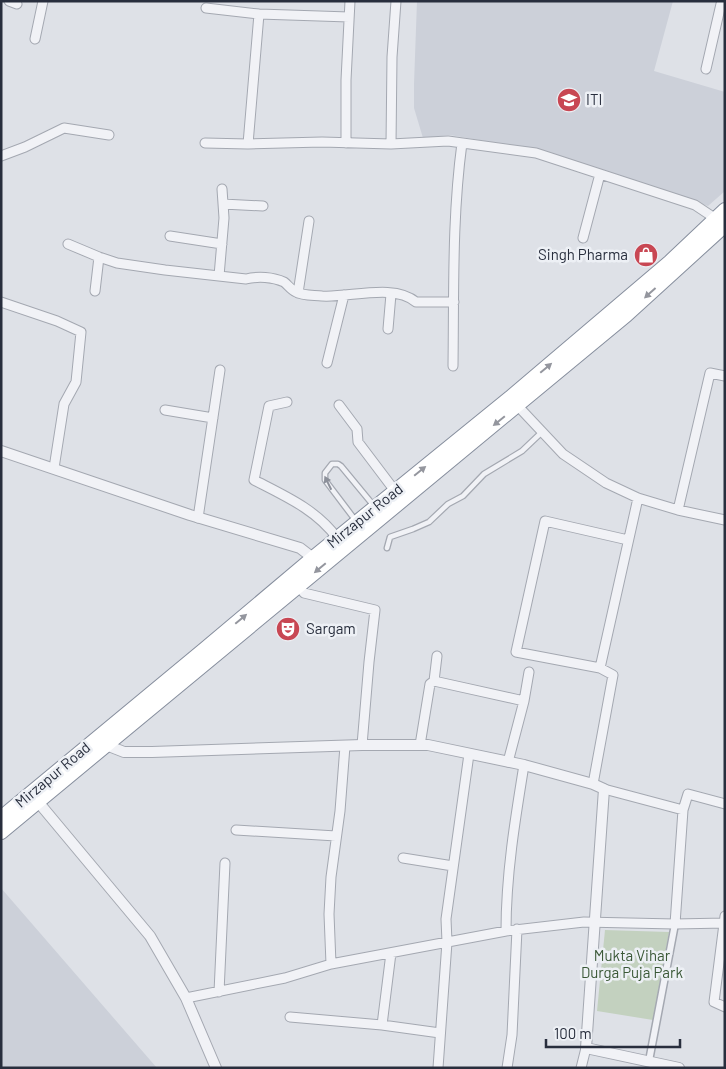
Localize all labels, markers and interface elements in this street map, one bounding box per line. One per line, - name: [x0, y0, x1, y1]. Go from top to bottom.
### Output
- school or university icon: ITI: [556, 87, 582, 113]
- place label: ITI: [586, 90, 602, 108]
- shop icon: Singh Pharma: [633, 242, 659, 268]
- place label: Singh Pharma: [538, 245, 628, 263]
- one-way arrow: [645, 287, 657, 299]
- one-way arrow: [539, 362, 551, 374]
- one-way arrow: [493, 415, 506, 426]
- one-way arrow: [413, 465, 426, 476]
- one-way arrow: [324, 476, 332, 490]
- street label: Mirzapur Road: [323, 479, 406, 551]
- one-way arrow: [313, 562, 326, 573]
- one-way arrow: [234, 613, 246, 625]
- theatre icon: Sargam: [275, 616, 301, 642]
- place label: Sargam: [306, 619, 356, 637]
- street label: Mirzapur Road: [11, 738, 94, 811]
- park label: Mukta Vihar Durga Puja Park: [581, 946, 683, 981]
- scale bar: [546, 1016, 680, 1048]
- text: 100 m: [554, 1024, 592, 1042]

